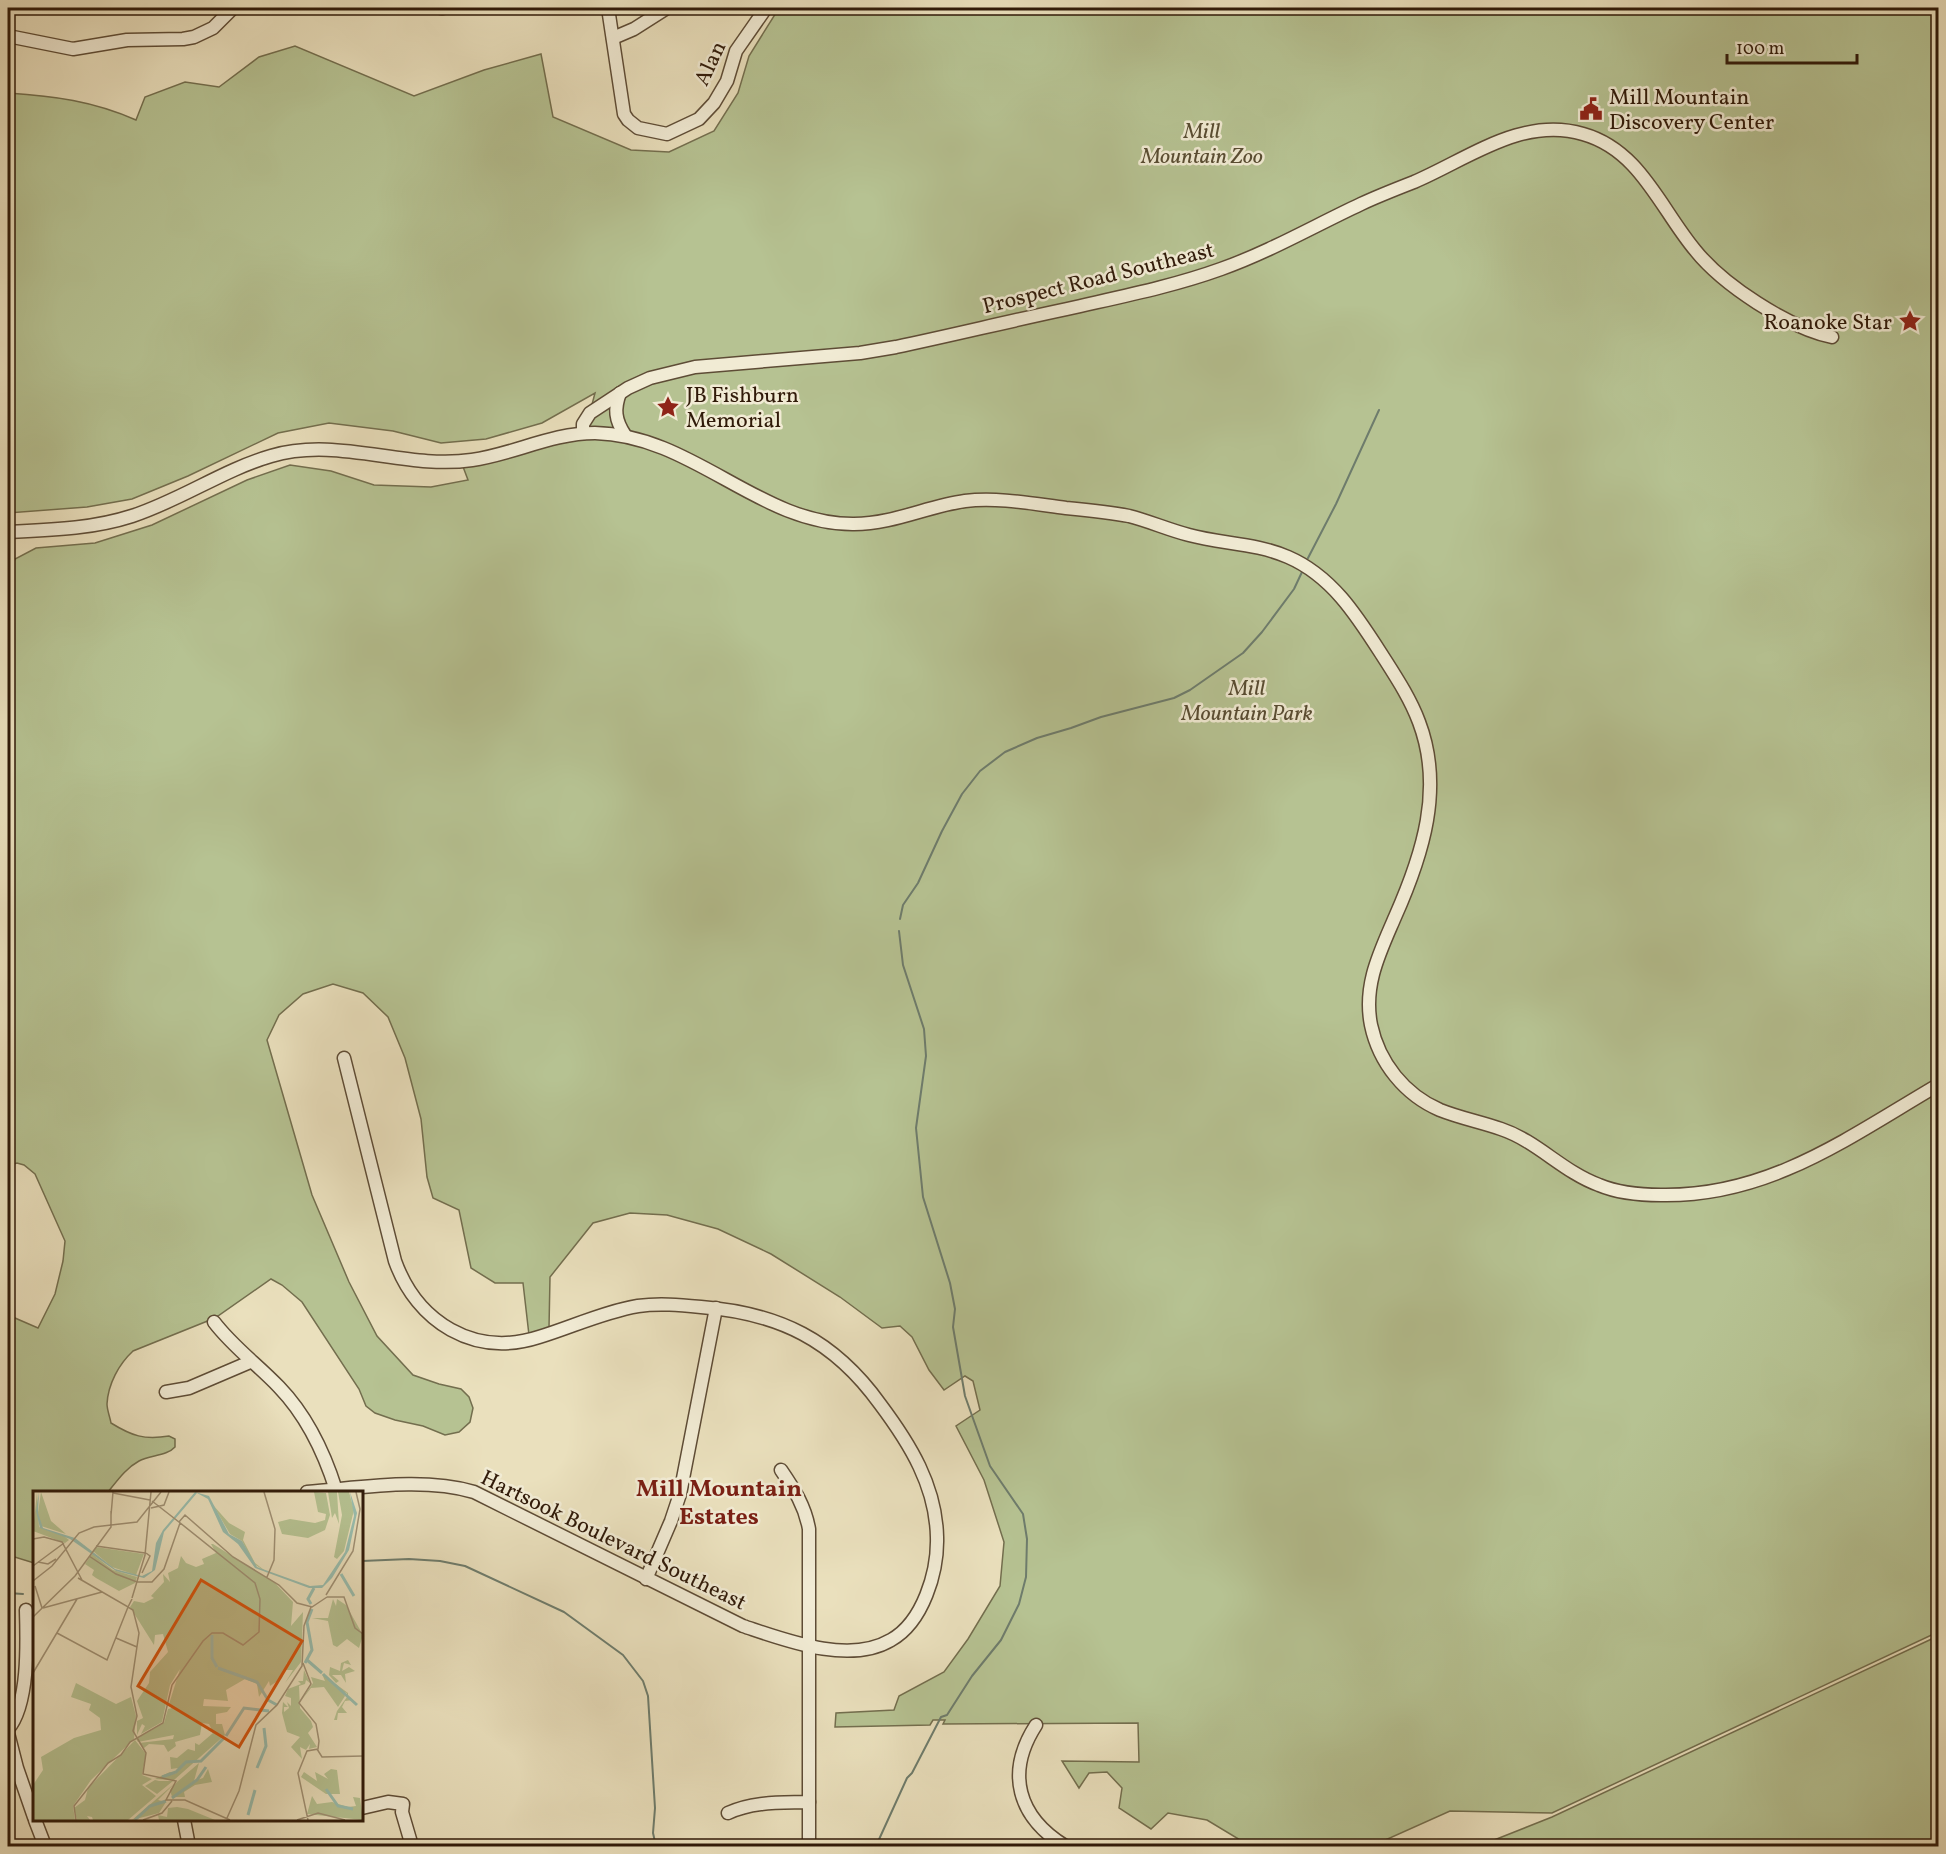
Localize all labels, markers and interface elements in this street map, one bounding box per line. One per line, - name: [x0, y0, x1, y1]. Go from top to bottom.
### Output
- scale bar: [1727, 27, 1858, 65]
- street label: Alan: [687, 37, 735, 92]
- text: 100 m: [1736, 37, 1785, 62]
- place label: Mill Mountain Discovery Center: [1609, 83, 1774, 139]
- public building icon: Mill Mountain Discovery Center: [1578, 96, 1604, 122]
- park label: Mill Mountain Zoo: [1140, 117, 1263, 173]
- street label: Prospect Road Southeast: [979, 236, 1218, 323]
- place label: Roanoke Star: [1764, 308, 1892, 339]
- place icon: Roanoke Star: [1897, 308, 1923, 334]
- place label: JB Fishburn Memorial: [686, 381, 799, 437]
- place icon: JB Fishburn Memorial: [655, 394, 681, 420]
- park label: Mill Mountain Park: [1180, 674, 1313, 730]
- street label: Hartsook Boulevard Southeast: [475, 1463, 751, 1619]
- district label: Mill Mountain Estates: [636, 1473, 802, 1535]
- inset map: [33, 1491, 363, 1821]

